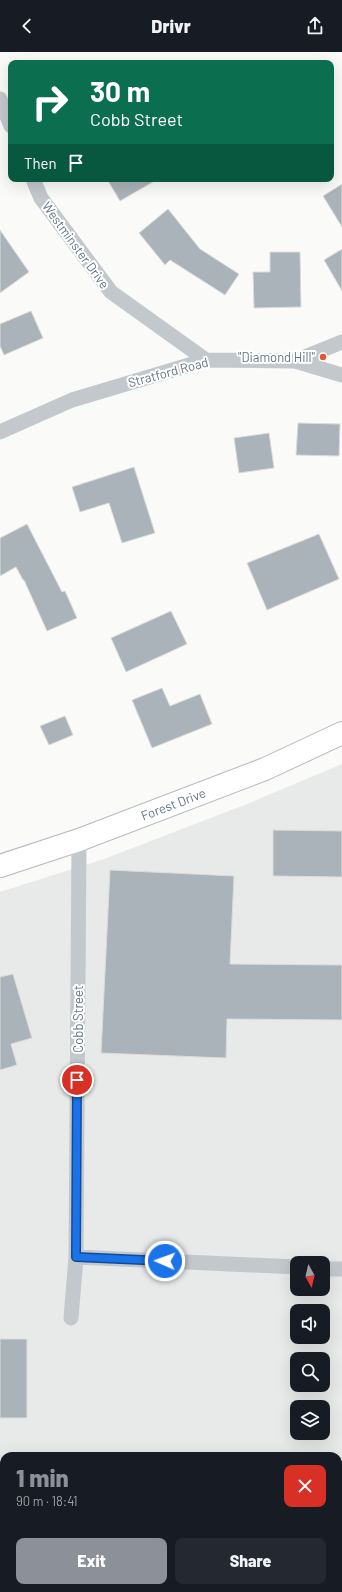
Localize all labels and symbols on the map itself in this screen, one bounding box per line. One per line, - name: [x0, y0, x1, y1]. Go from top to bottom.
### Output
- street label: Westminster Drive: [39, 198, 113, 292]
- place label: "Diamond Hill": [238, 349, 316, 365]
- marker: "Diamond Hill": [318, 352, 328, 362]
- street label: Stratford Road: [126, 354, 210, 390]
- street label: Forest Drive: [139, 784, 208, 824]
- street label: Cobb Street: [70, 985, 86, 1053]
- pin: [60, 1063, 94, 1097]
- position arrow: [144, 1240, 186, 1282]
- north arrow: [290, 1256, 330, 1296]

